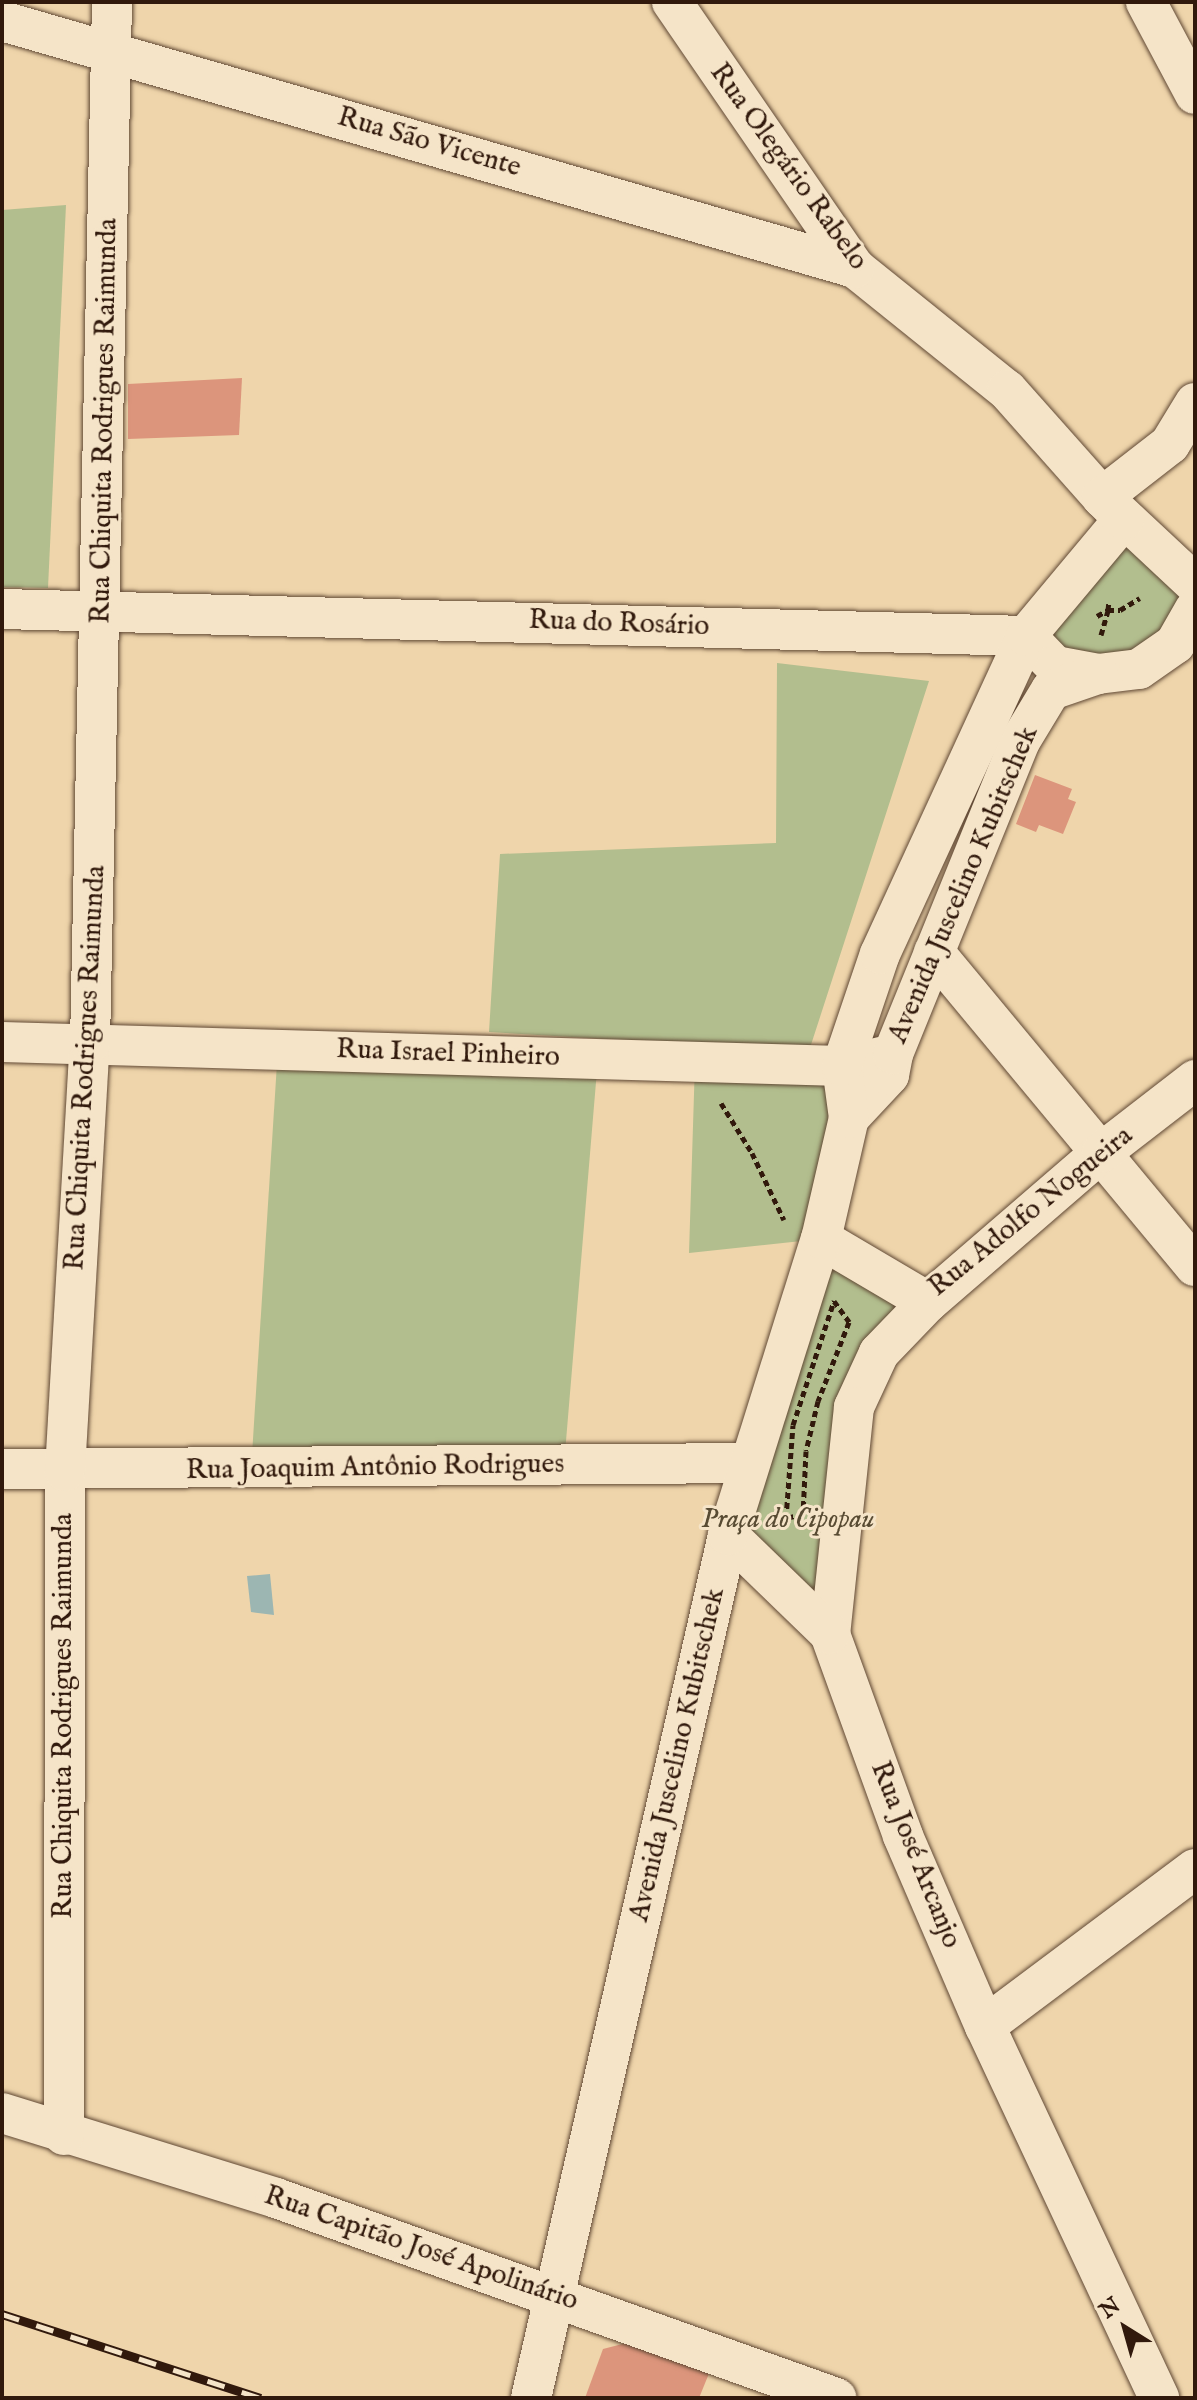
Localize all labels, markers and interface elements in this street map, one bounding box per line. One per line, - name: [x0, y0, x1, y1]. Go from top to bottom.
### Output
- street label: Rua Olegário Rabelo: [702, 57, 874, 277]
- street label: Rua São Vicente: [333, 101, 525, 185]
- street label: Rua Chiquita Rodrigues Raimunda: [85, 218, 125, 624]
- street label: Rua do Rosário: [528, 604, 710, 644]
- street label: Avenida Juscelino Kubitschek: [882, 721, 1046, 1049]
- street label: Rua Chiquita Rodrigues Raimunda: [59, 864, 113, 1272]
- street label: Rua Israel Pinheiro: [336, 1033, 560, 1075]
- street label: Rua Adolfo Nogueira: [922, 1119, 1140, 1305]
- street label: Rua Joaquim Antônio Rodrigues: [185, 1448, 565, 1488]
- park label: Praça do Cipopau: [701, 1503, 875, 1537]
- street label: Rua Chiquita Rodrigues Raimunda: [47, 1513, 81, 1919]
- street label: Avenida Juscelino Kubitschek: [623, 1585, 733, 1925]
- street label: Rua José Arcanjo: [862, 1757, 968, 1953]
- street label: Rua Capitão José Apolinário: [260, 2179, 582, 2319]
- north arrow: [1085, 2288, 1165, 2368]
- text: N: [1095, 2292, 1127, 2326]

